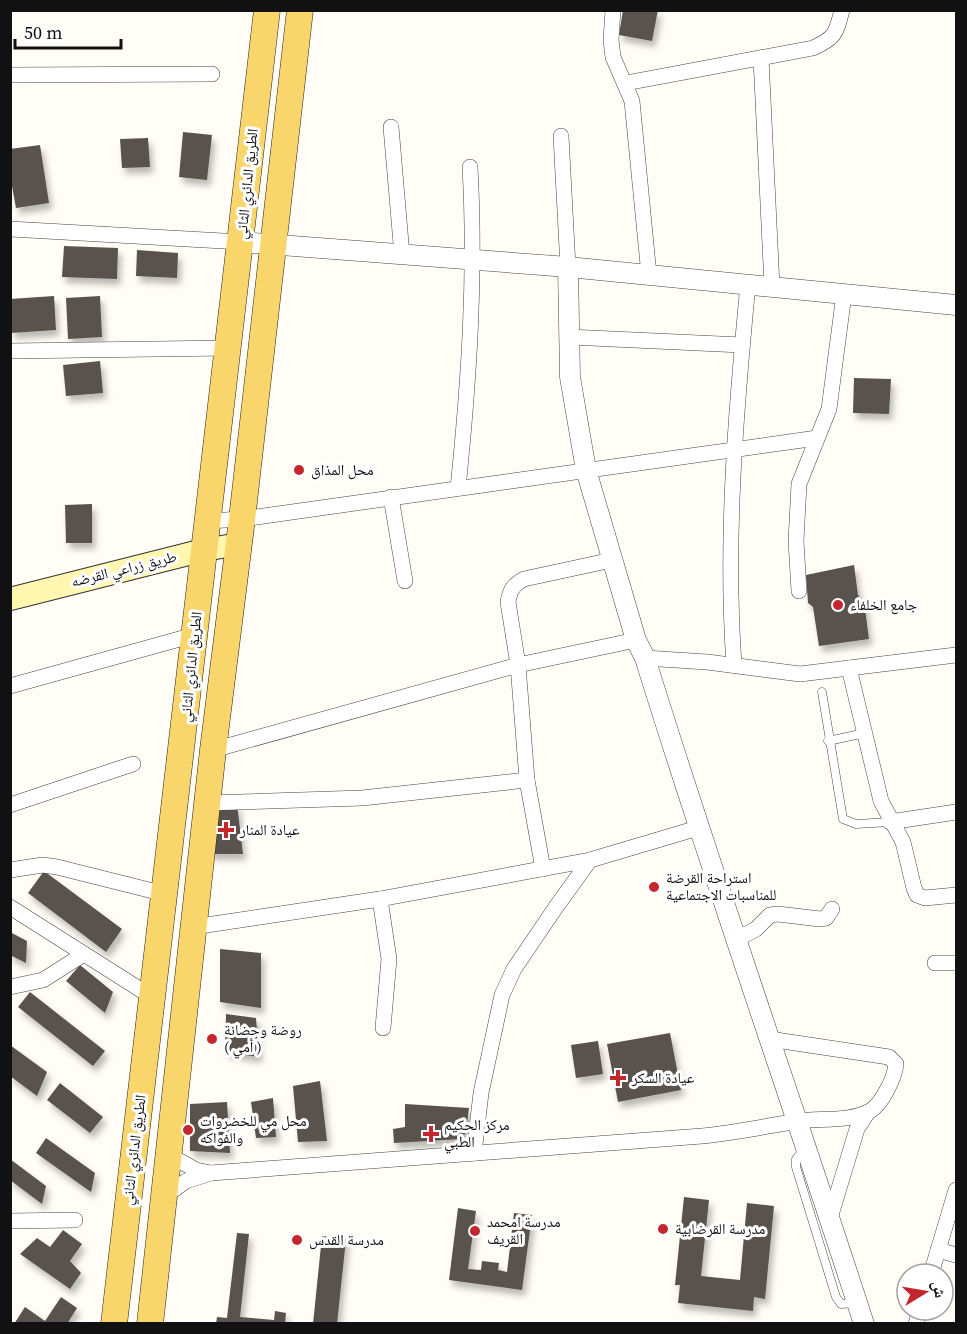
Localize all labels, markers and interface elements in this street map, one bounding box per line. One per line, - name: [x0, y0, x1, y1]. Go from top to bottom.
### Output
- scale bar: [15, 12, 122, 50]
- text: 50 m: [24, 20, 62, 45]
- street label: الطريق الدائري الثاني: [230, 128, 265, 241]
- place label: محل المذاق: [311, 459, 374, 480]
- marker: محل المذاق: [292, 463, 306, 477]
- street label: طريق زراعي القرضه: [69, 545, 179, 594]
- place label: جامع الخلفاء: [850, 594, 918, 615]
- marker: جامع الخلفاء: [831, 598, 845, 612]
- street label: الطريق الدائري الثاني: [174, 611, 209, 724]
- place label: عيادة المنار: [239, 819, 300, 840]
- marker: عيادة المنار: [217, 821, 235, 839]
- place label: استراحة القرضة للمناسبات الاجتماعية: [666, 867, 776, 905]
- marker: استراحة القرضة للمناسبات الاجتماعية: [647, 880, 661, 894]
- place label: روضة وحضانة ( أمي ): [224, 1019, 302, 1059]
- marker: روضة وحضانة ( أمي ): [205, 1032, 219, 1046]
- place label: عيادة السكر: [631, 1067, 695, 1088]
- marker: عيادة السكر: [609, 1069, 627, 1087]
- street label: الطريق الدائري الثاني: [116, 1093, 153, 1207]
- place label: محل مي للخضروات والفواكه: [200, 1110, 307, 1148]
- place label: مركز الحكيم الطبي: [444, 1114, 510, 1154]
- marker: محل مي للخضروات والفواكه: [181, 1123, 195, 1137]
- marker: مركز الحكيم الطبي: [422, 1125, 440, 1143]
- place label: مدرسة امحمد القريف: [487, 1211, 561, 1249]
- place label: مدرسة القرضابية: [675, 1218, 766, 1239]
- marker: مدرسة القرضابية: [656, 1222, 670, 1236]
- marker: مدرسة امحمد القريف: [468, 1224, 482, 1238]
- place label: مدرسة القدس: [309, 1229, 384, 1250]
- marker: مدرسة القدس: [290, 1233, 304, 1247]
- north arrow: [895, 1262, 955, 1322]
- text: ش: [927, 1279, 952, 1300]

